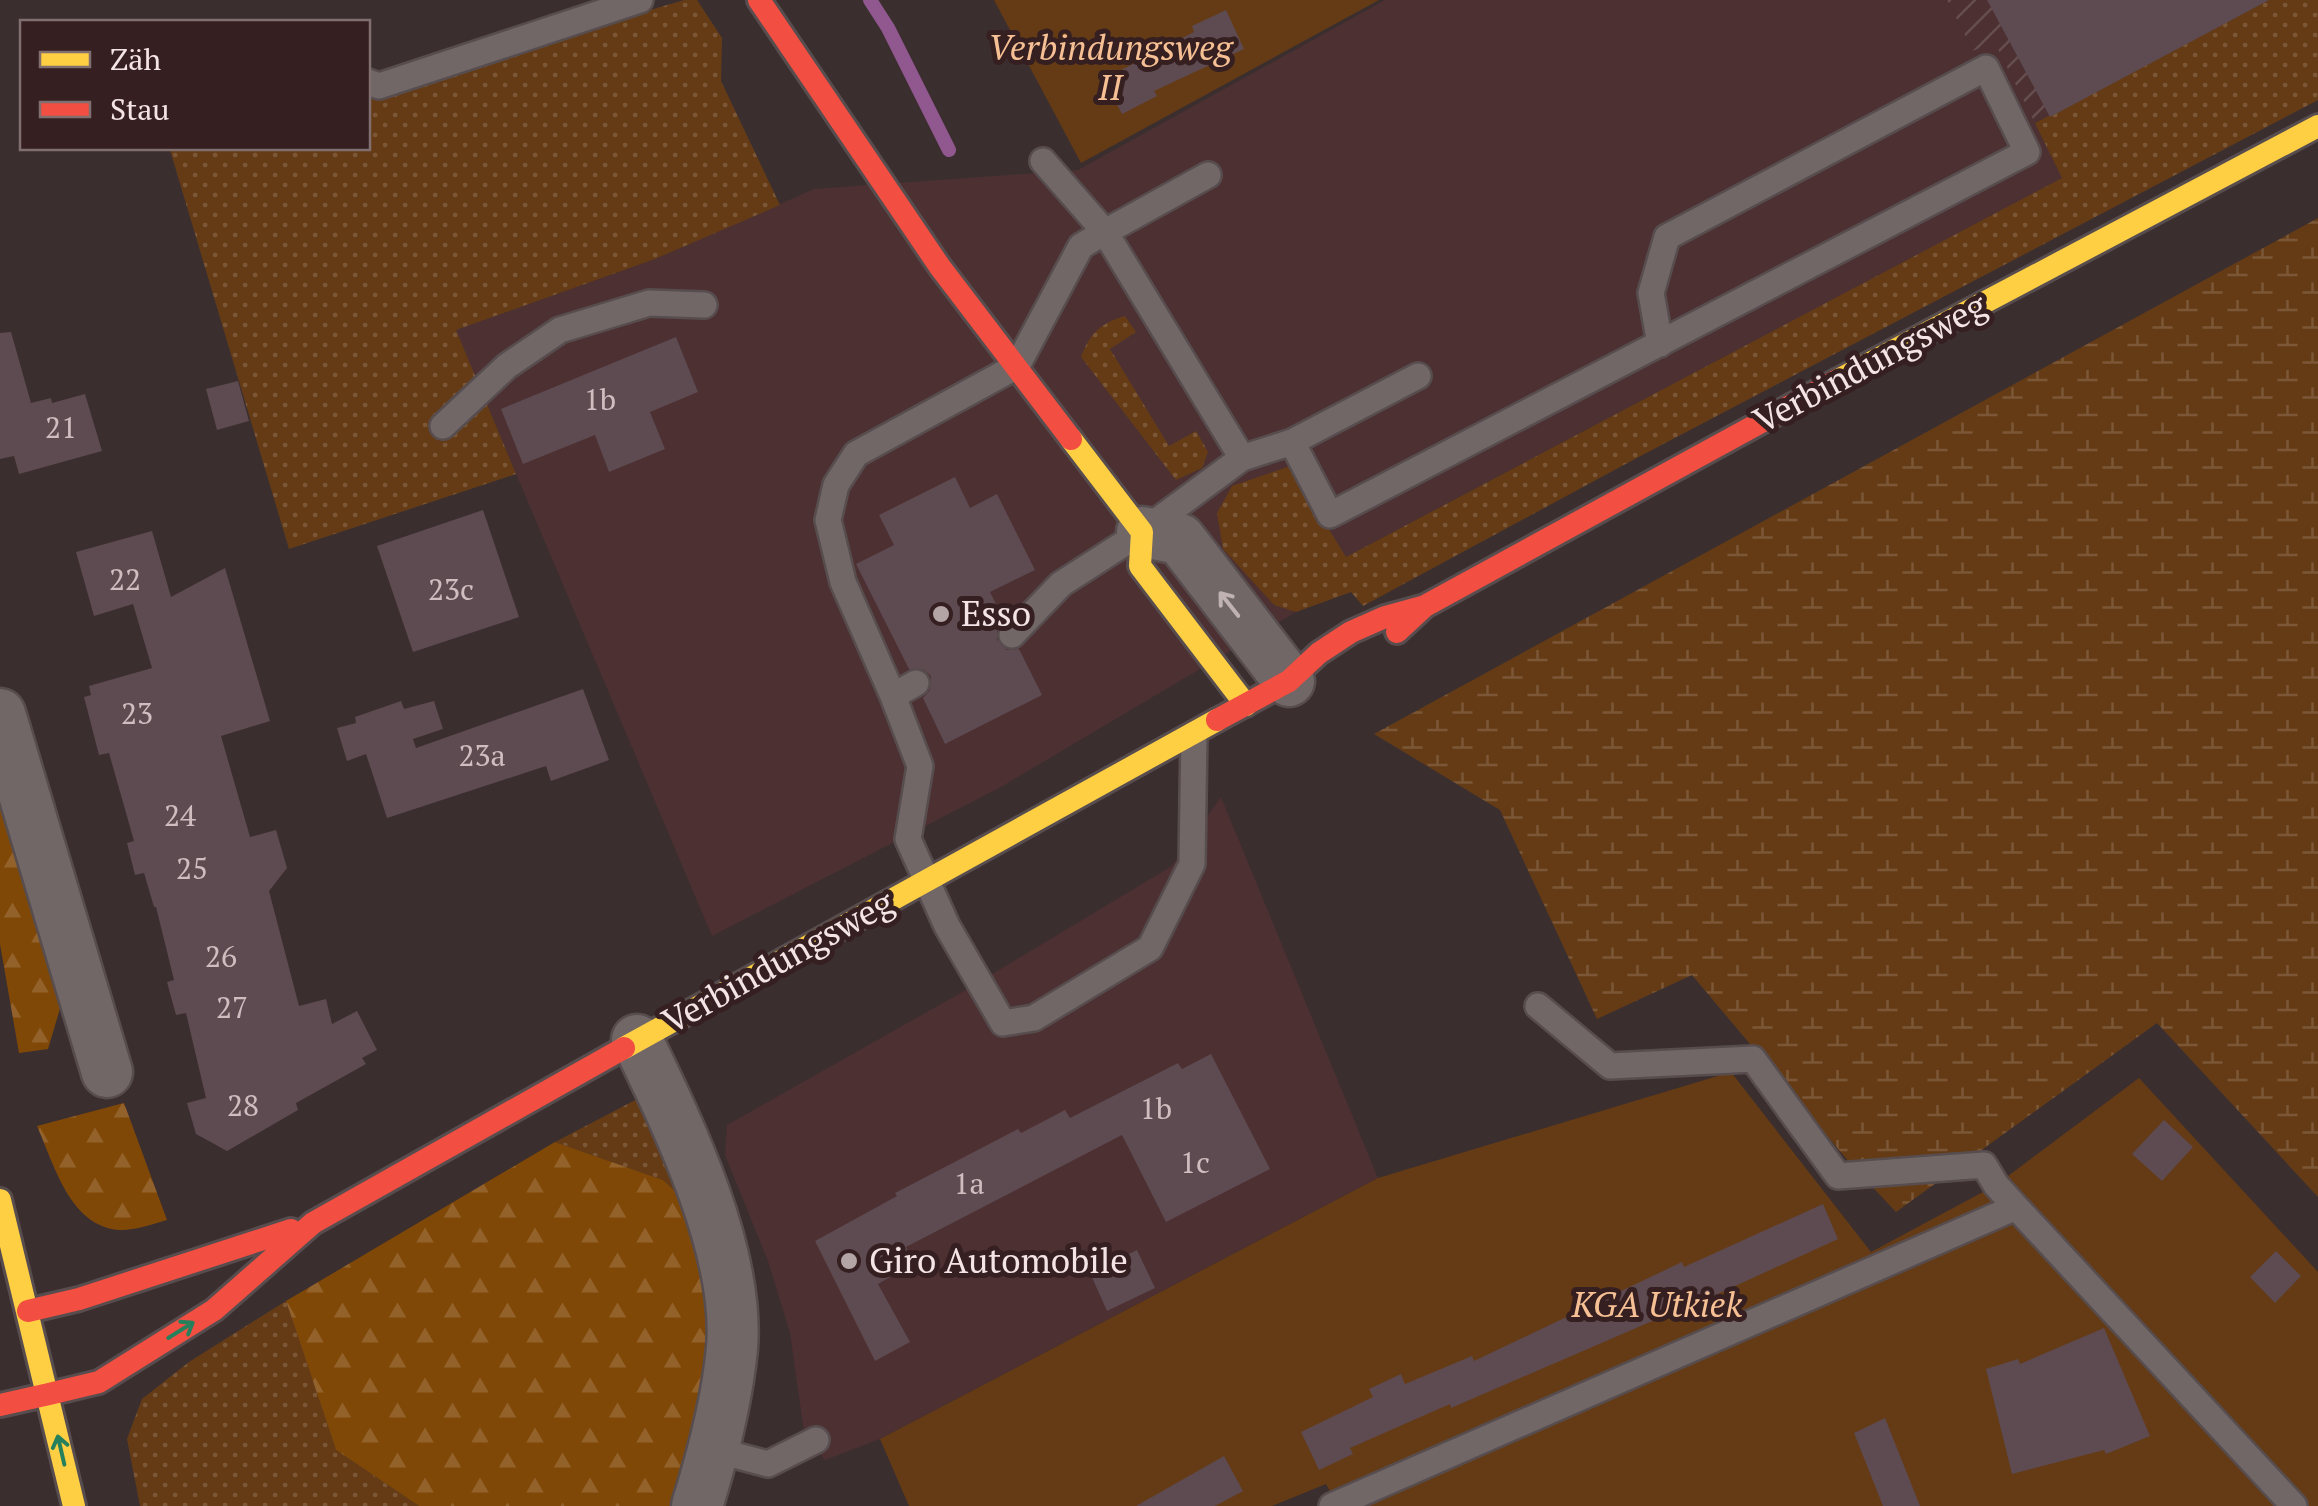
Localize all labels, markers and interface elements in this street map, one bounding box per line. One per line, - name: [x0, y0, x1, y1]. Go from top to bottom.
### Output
- legend: [20, 20, 370, 150]
- park label: Verbindungsweg II: [988, 24, 1234, 110]
- text: Zäh: [110, 39, 161, 79]
- text: Stau: [110, 89, 170, 129]
- street label: Verbindungsweg: [1745, 281, 1994, 443]
- house number: 1b: [584, 379, 616, 419]
- house number: 21: [45, 407, 77, 447]
- house number: 22: [109, 559, 141, 599]
- house number: 23c: [428, 569, 474, 609]
- place label: Esso: [961, 590, 1031, 636]
- one-way arrow: [1219, 591, 1240, 618]
- marker: Esso: [930, 603, 952, 625]
- house number: 23: [121, 693, 153, 733]
- house number: 23a: [458, 735, 506, 775]
- house number: 24: [164, 795, 196, 835]
- house number: 25: [176, 848, 208, 888]
- street label: Verbindungsweg: [654, 878, 902, 1044]
- house number: 26: [205, 936, 237, 976]
- house number: 27: [216, 987, 248, 1027]
- house number: 28: [227, 1085, 259, 1125]
- house number: 1b: [1140, 1088, 1172, 1128]
- house number: 1c: [1180, 1142, 1210, 1182]
- house number: 1a: [953, 1163, 985, 1203]
- place label: Giro Automobile: [869, 1237, 1128, 1283]
- marker: Giro Automobile: [838, 1250, 860, 1272]
- park label: KGA Utkiek: [1571, 1281, 1742, 1327]
- one-way arrow: [166, 1320, 195, 1340]
- one-way arrow: [51, 1435, 69, 1467]

